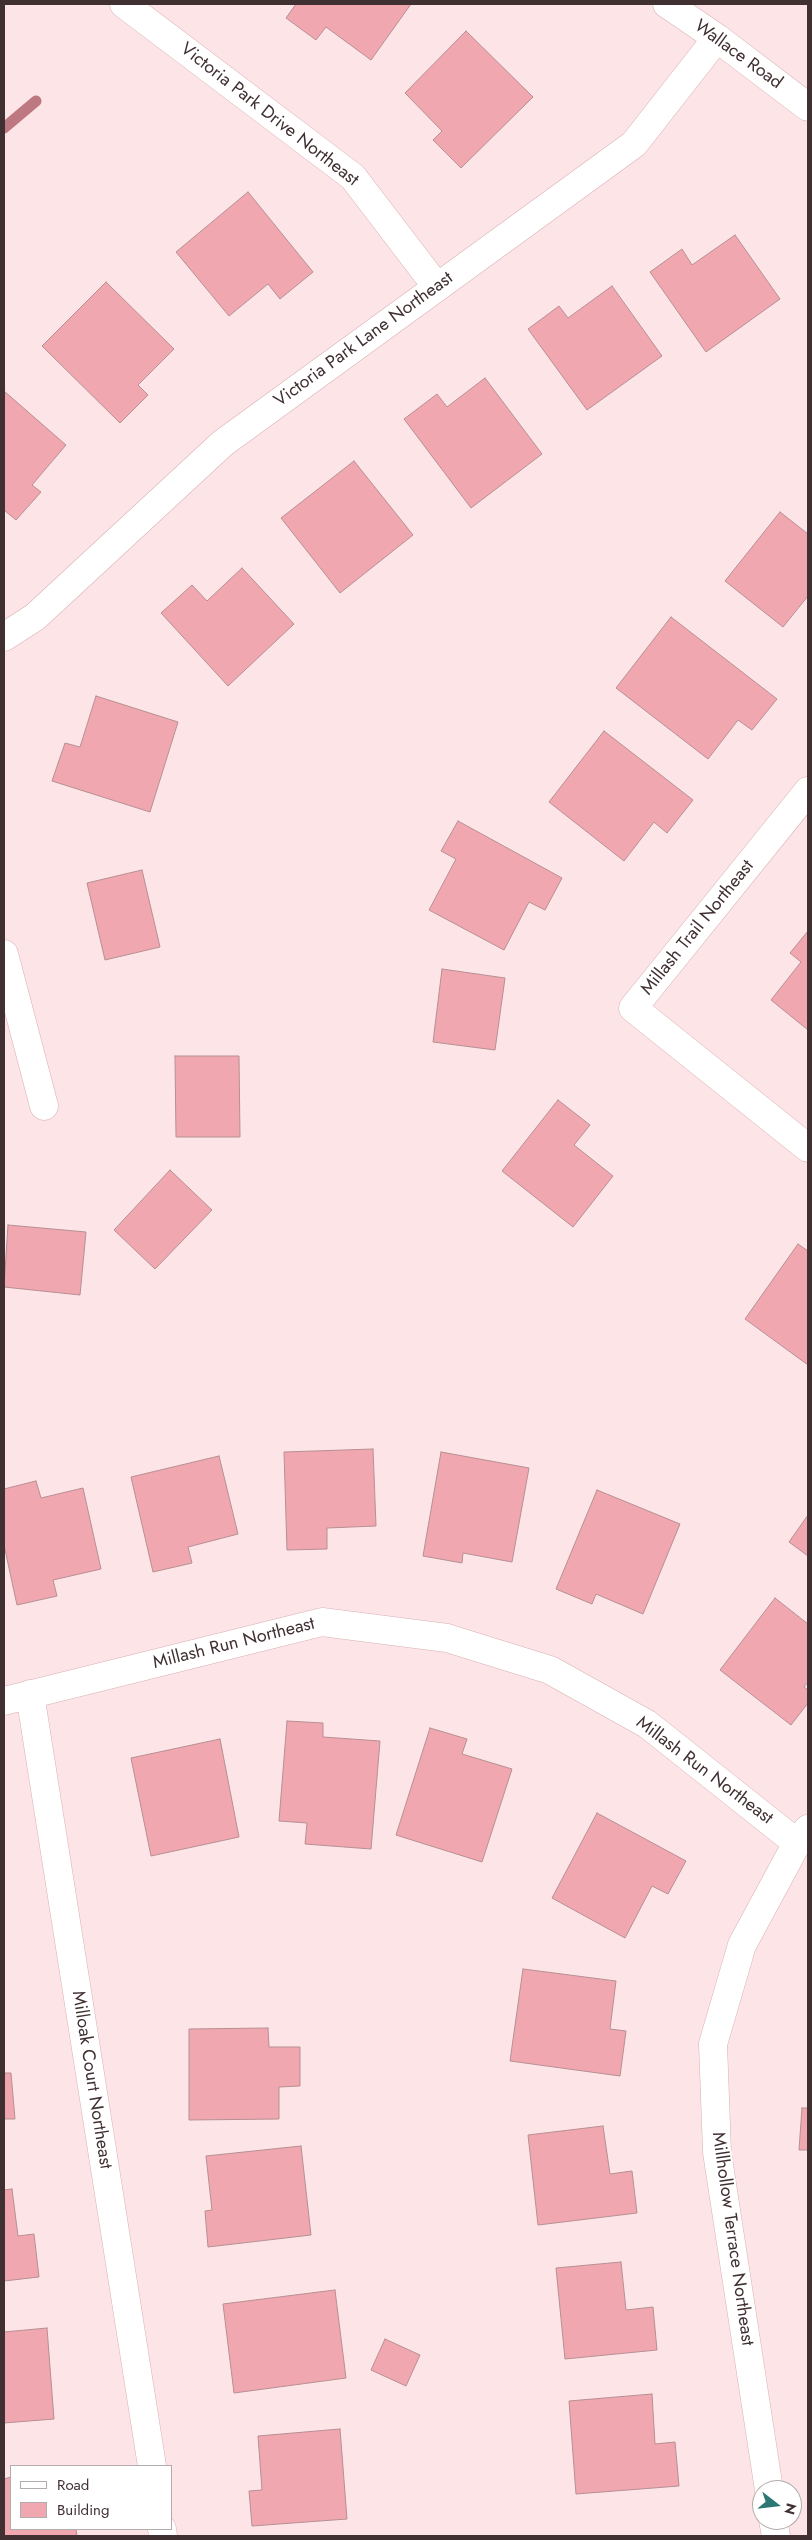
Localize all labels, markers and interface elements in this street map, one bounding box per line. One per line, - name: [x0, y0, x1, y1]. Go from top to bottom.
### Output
- street label: Wallace Road: [690, 16, 786, 94]
- street label: Victoria Park Drive Northeast: [176, 39, 362, 191]
- street label: Victoria Park Lane Northeast: [270, 268, 458, 412]
- street label: Millash Trail Northeast: [637, 856, 759, 1000]
- street label: Millash Run Northeast: [151, 1613, 317, 1675]
- street label: Millash Run Northeast: [631, 1712, 777, 1830]
- street label: Milloak Court Northeast: [66, 1989, 116, 2171]
- street label: Millhollow Terrace Northeast: [706, 2131, 758, 2347]
- legend: [10, 2465, 172, 2530]
- text: Road: [57, 2474, 89, 2496]
- north arrow: [752, 2480, 802, 2530]
- text: Building: [57, 2499, 109, 2521]
- text: N: [779, 2501, 802, 2517]

